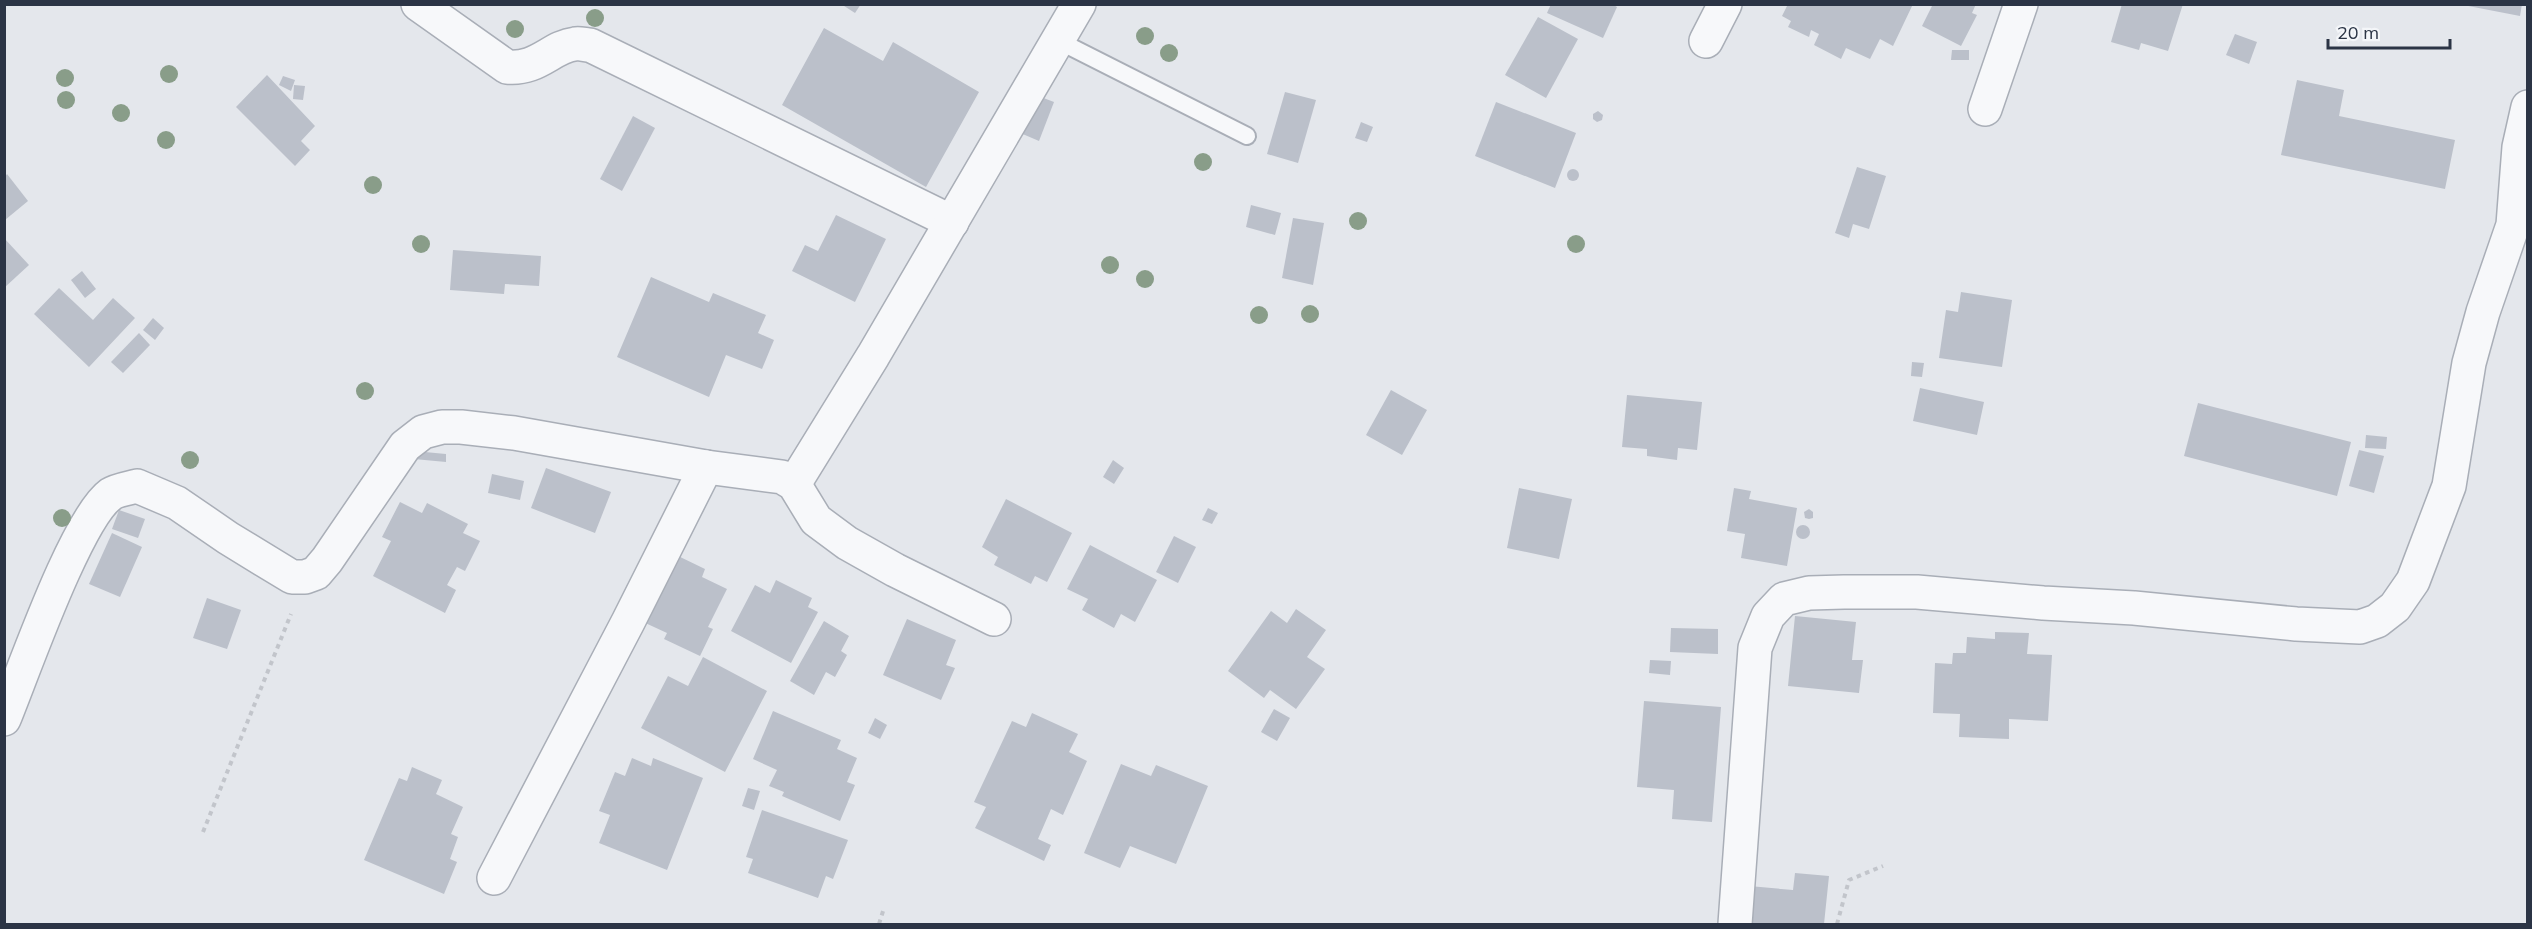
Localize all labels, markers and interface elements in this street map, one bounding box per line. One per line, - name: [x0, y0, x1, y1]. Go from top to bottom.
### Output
- scale bar: [2328, 12, 2450, 50]
- text: 20 m: [2337, 21, 2379, 44]

